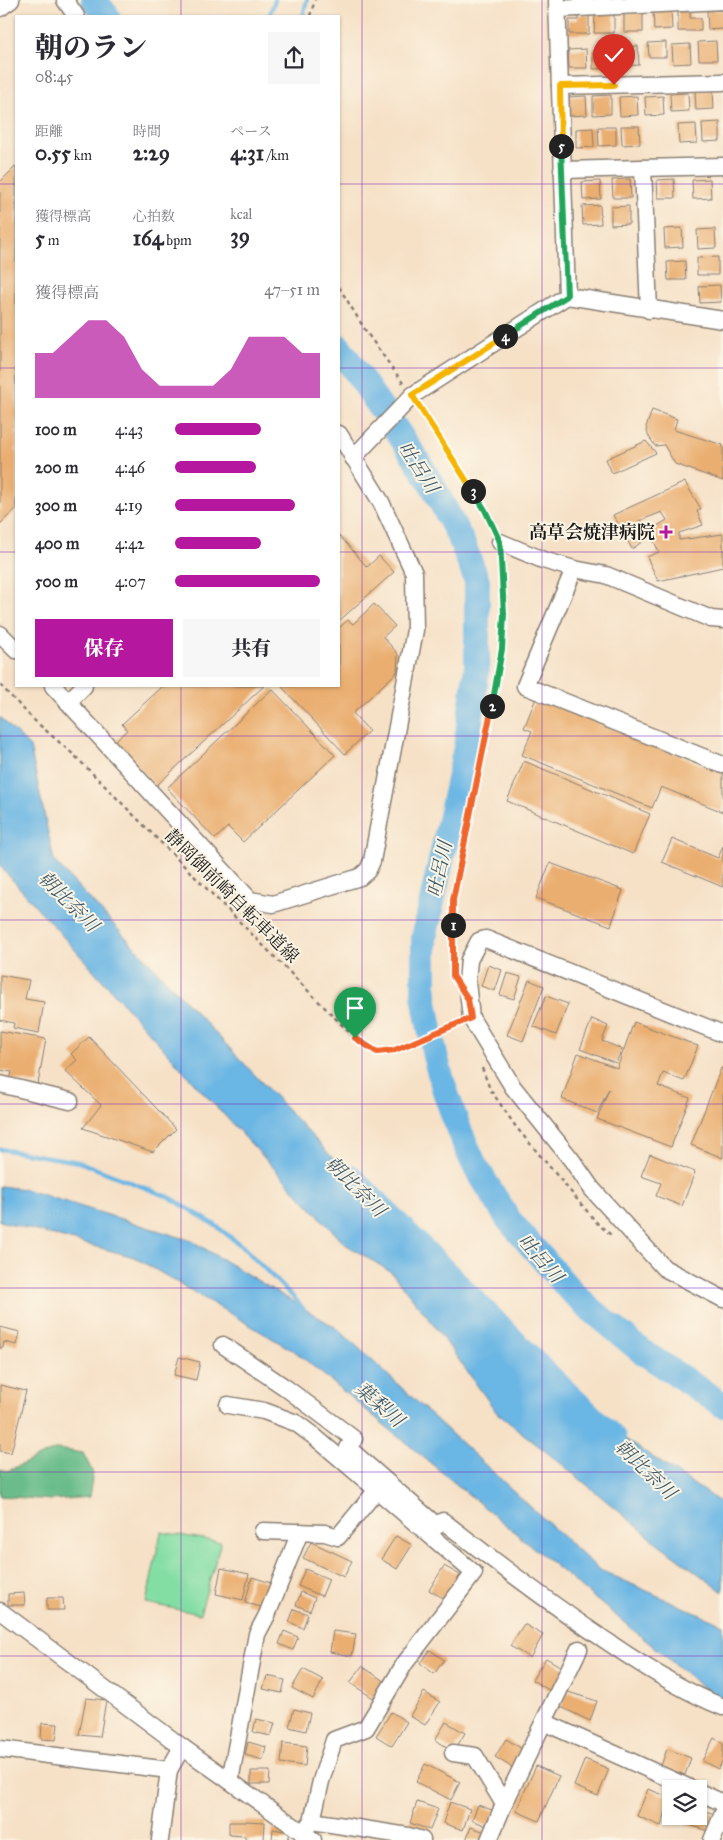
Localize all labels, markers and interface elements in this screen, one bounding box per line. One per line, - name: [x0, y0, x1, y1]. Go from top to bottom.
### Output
- text: 朝のラン: [35, 30, 147, 65]
- button: share: [268, 32, 320, 84]
- pin: [593, 34, 635, 85]
- icon: check: [600, 41, 628, 69]
- text: 08:45: [35, 67, 73, 86]
- text: 距離: [35, 123, 63, 140]
- text: 時間: [133, 123, 161, 140]
- text: ペース: [230, 123, 272, 140]
- pin: 5: [548, 134, 574, 158]
- text: 5: [558, 138, 565, 155]
- text: 0.55: [35, 140, 71, 166]
- text: 2:29: [133, 140, 170, 166]
- text: 4:31: [230, 140, 264, 166]
- text: km: [71, 147, 92, 164]
- text: /km: [264, 147, 289, 164]
- text: kcal: [230, 206, 252, 223]
- text: 獲得標高: [35, 208, 91, 225]
- text: 心拍数: [133, 208, 175, 225]
- text: 39: [230, 223, 250, 249]
- text: 5: [35, 225, 45, 251]
- text: 164: [133, 225, 163, 251]
- text: m: [45, 232, 60, 249]
- text: bpm: [163, 232, 192, 249]
- text: 47–51 m: [264, 280, 320, 299]
- text: 獲得標高: [35, 283, 99, 302]
- pin: 4: [492, 324, 518, 348]
- text: 4: [502, 328, 509, 345]
- text: 100 m: [35, 420, 77, 439]
- text: 4:43: [115, 420, 143, 439]
- water label: 吐呂川: [393, 437, 445, 499]
- text: 200 m: [35, 458, 78, 477]
- text: 4:46: [115, 458, 145, 477]
- pin: 3: [460, 478, 486, 504]
- text: 3: [471, 483, 476, 500]
- text: 300 m: [35, 496, 77, 515]
- text: 4:19: [115, 496, 143, 515]
- place label: 高草会焼津病院: [529, 521, 655, 543]
- marker: 高草会焼津病院: [659, 525, 673, 539]
- text: 400 m: [35, 534, 79, 553]
- text: 4:42: [115, 534, 145, 553]
- text: 500 m: [35, 572, 78, 591]
- text: 4:07: [115, 572, 146, 591]
- button: 保存: [35, 619, 173, 677]
- button: 共有: [183, 619, 320, 677]
- pin: 2: [480, 694, 504, 718]
- text: 2: [489, 698, 496, 715]
- street label: 静岡御前崎自転車道線: [161, 825, 303, 967]
- water label: 吐呂川: [422, 837, 457, 899]
- water label: 朝比奈川: [34, 866, 105, 938]
- pin: 1: [440, 912, 466, 938]
- text: 1: [451, 917, 456, 934]
- pin: [334, 987, 376, 1038]
- icon: arrive: [341, 994, 369, 1022]
- water label: 朝比奈川: [321, 1151, 392, 1223]
- water label: 吐呂川: [513, 1229, 569, 1289]
- water label: 葉梨川: [351, 1377, 410, 1433]
- water label: 朝比奈川: [610, 1435, 682, 1505]
- map controls: [662, 1780, 707, 1825]
- button: layers: [662, 1780, 707, 1825]

